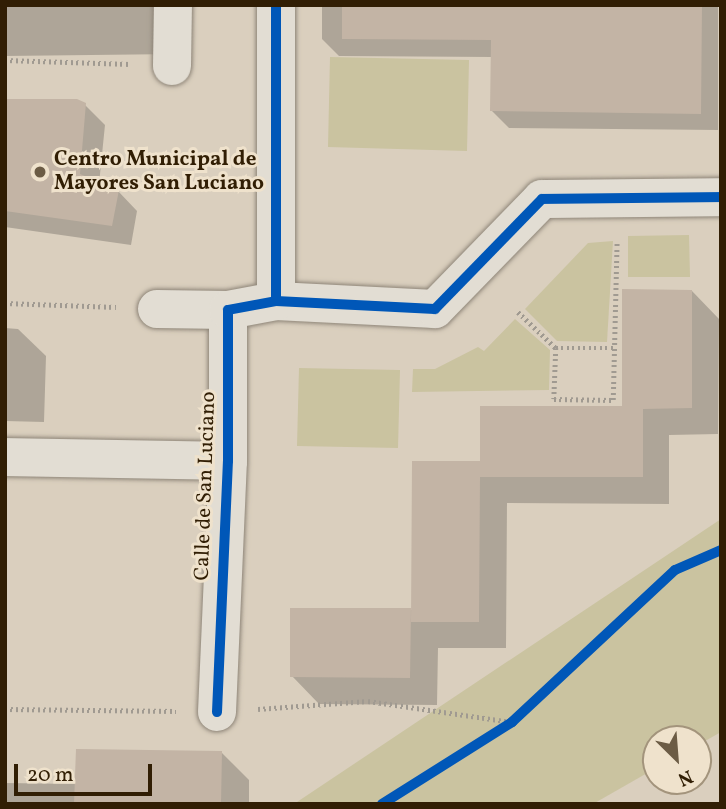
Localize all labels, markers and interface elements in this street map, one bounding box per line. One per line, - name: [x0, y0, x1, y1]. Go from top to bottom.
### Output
- place label: Centro Municipal de Mayores San Luciano: [54, 147, 264, 197]
- marker: Centro Municipal de Mayores San Luciano: [32, 164, 48, 180]
- street label: Calle de San Luciano: [190, 391, 222, 581]
- north arrow: [642, 725, 712, 795]
- scale bar: [18, 750, 156, 794]
- text: 20 m: [27, 761, 73, 790]
- text: N: [673, 763, 697, 792]

